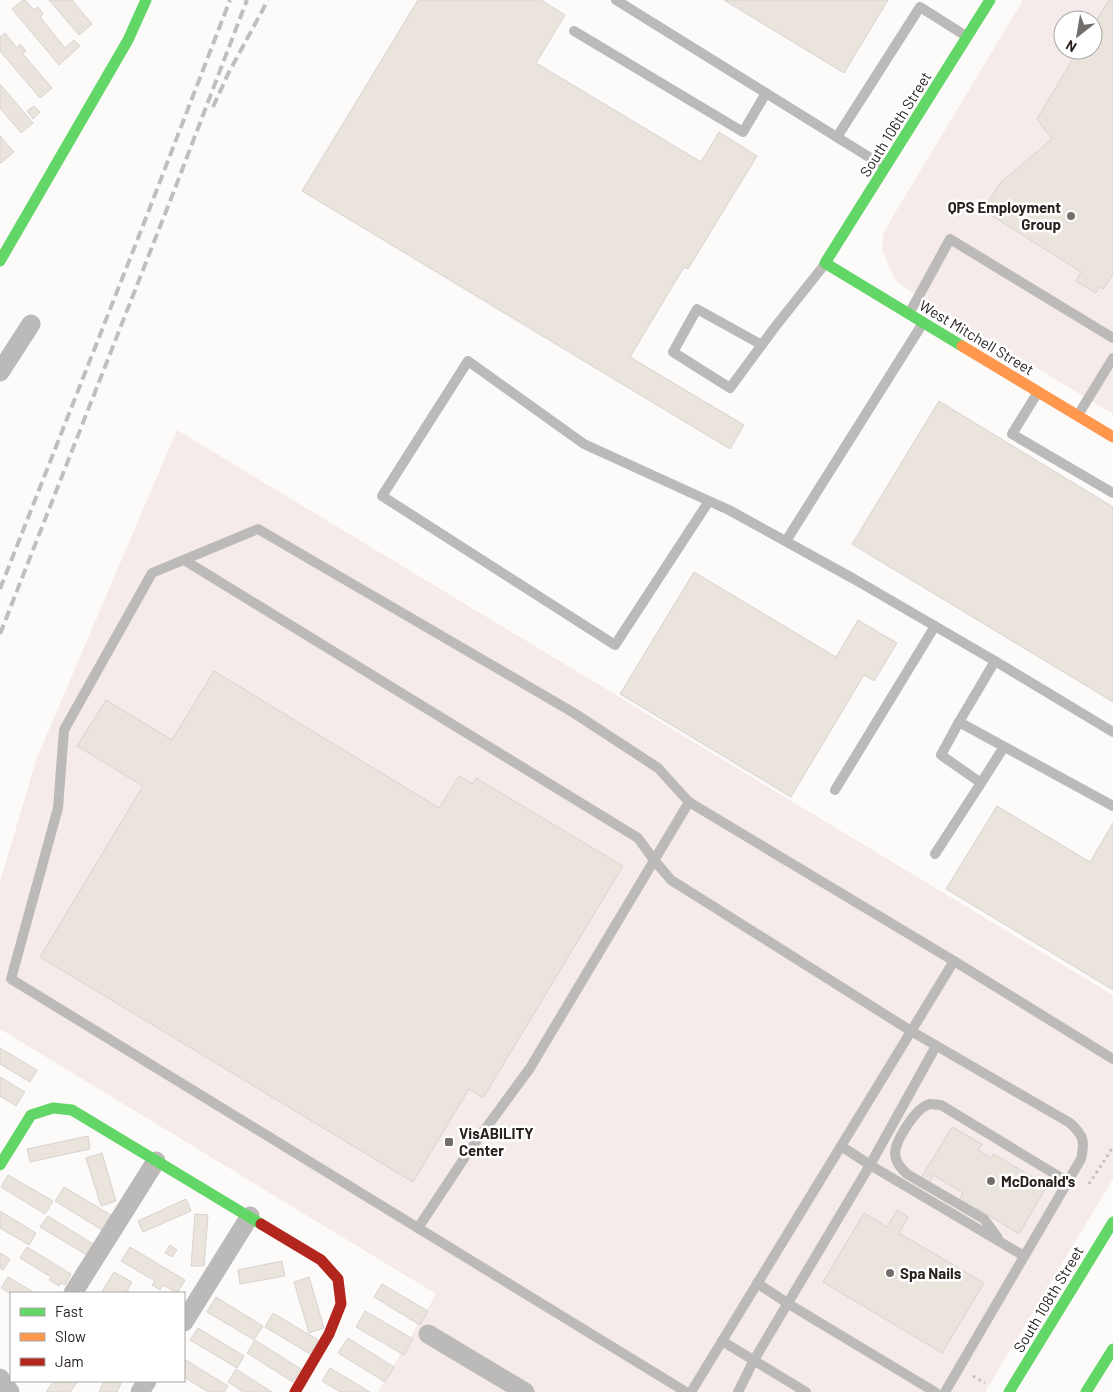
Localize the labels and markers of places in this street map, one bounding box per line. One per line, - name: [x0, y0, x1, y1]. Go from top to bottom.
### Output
- place label: QPS Employment Group: [948, 198, 1061, 233]
- marker: QPS Employment Group: [1065, 210, 1077, 222]
- place label: VisABILITY Center: [459, 1124, 534, 1159]
- marker: VisABILITY Center: [443, 1136, 455, 1148]
- place label: McDonald's: [1001, 1172, 1076, 1190]
- marker: McDonald's: [985, 1175, 997, 1187]
- place label: Spa Nails: [900, 1264, 962, 1282]
- marker: Spa Nails: [884, 1267, 896, 1279]

